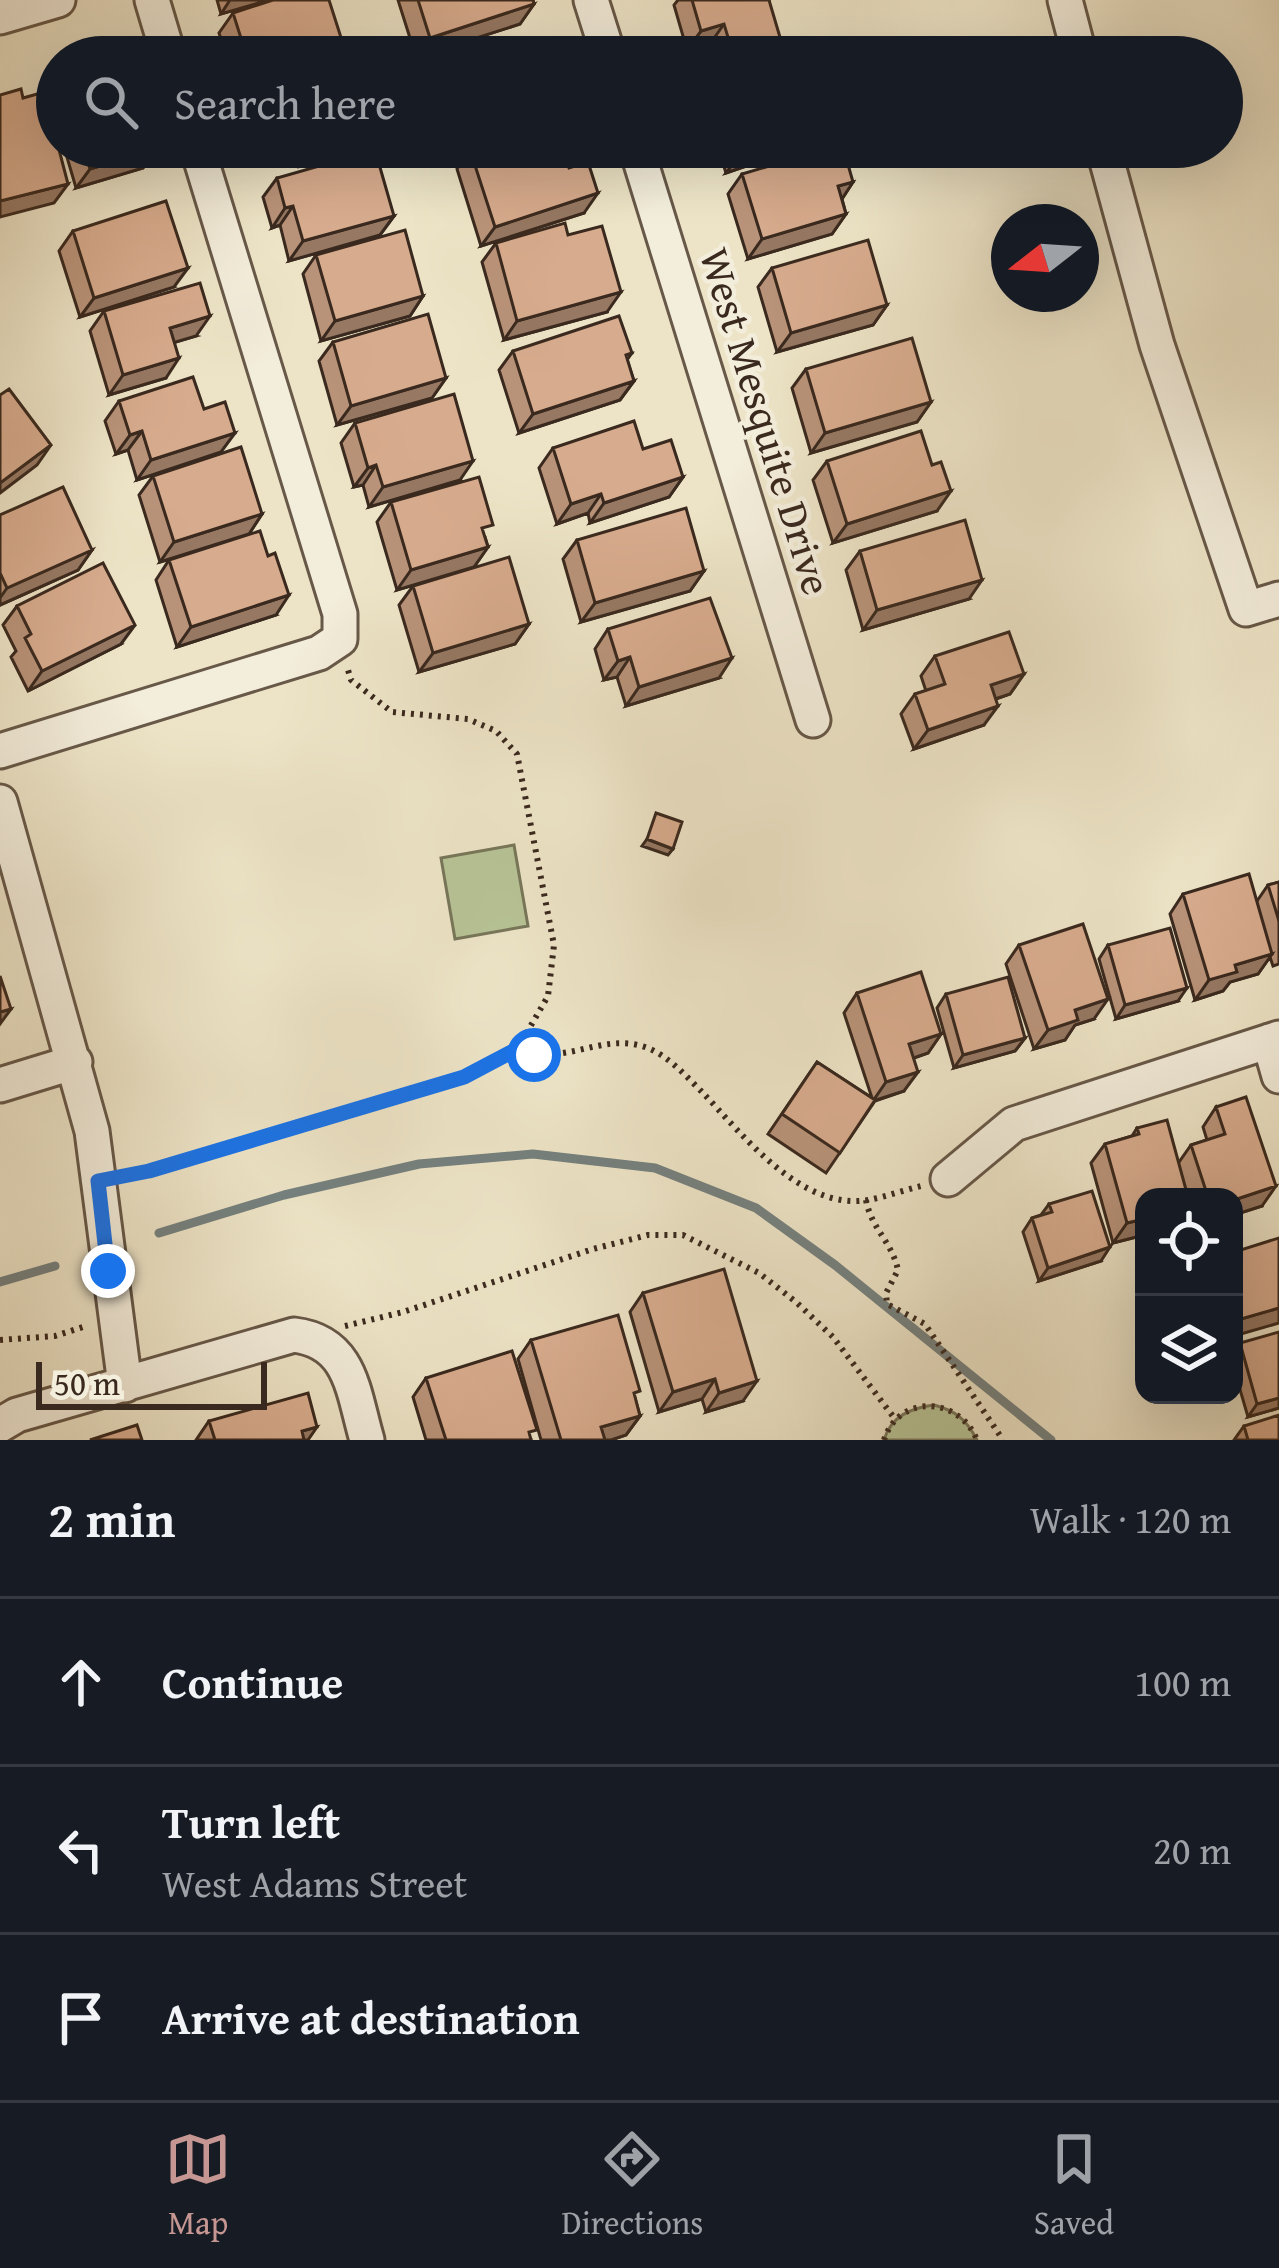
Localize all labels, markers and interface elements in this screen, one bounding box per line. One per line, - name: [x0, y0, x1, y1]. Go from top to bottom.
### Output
- search box: [36, 36, 1243, 168]
- icon: search: [78, 69, 144, 135]
- text: Search here: [174, 70, 396, 135]
- north arrow: [991, 204, 1099, 312]
- street label: West Mesquite Drive: [685, 240, 849, 602]
- route start: [507, 1028, 561, 1082]
- map controls: [1135, 1188, 1243, 1404]
- button: locate: [1135, 1188, 1243, 1296]
- route end: [81, 1244, 135, 1298]
- button: layers: [1135, 1296, 1243, 1404]
- scale bar: [36, 1356, 267, 1409]
- text: 50 m: [54, 1359, 120, 1407]
- text: 2 min: [48, 1481, 175, 1556]
- text: Walk · 120 m: [1030, 1490, 1231, 1547]
- icon: ahead: [48, 1649, 114, 1715]
- text: Continue: [162, 1649, 343, 1714]
- text: 100 m: [1134, 1653, 1231, 1710]
- text: Turn left: [162, 1789, 340, 1854]
- icon: left: [48, 1817, 114, 1883]
- text: 20 m: [1153, 1821, 1231, 1878]
- text: West Adams Street: [162, 1854, 467, 1911]
- icon: arrive: [48, 1985, 114, 2051]
- text: Arrive at destination: [162, 1985, 580, 2050]
- tab: Map: [165, 2126, 231, 2246]
- tab: Directions: [562, 2126, 703, 2246]
- tab: Saved: [1034, 2126, 1114, 2246]

